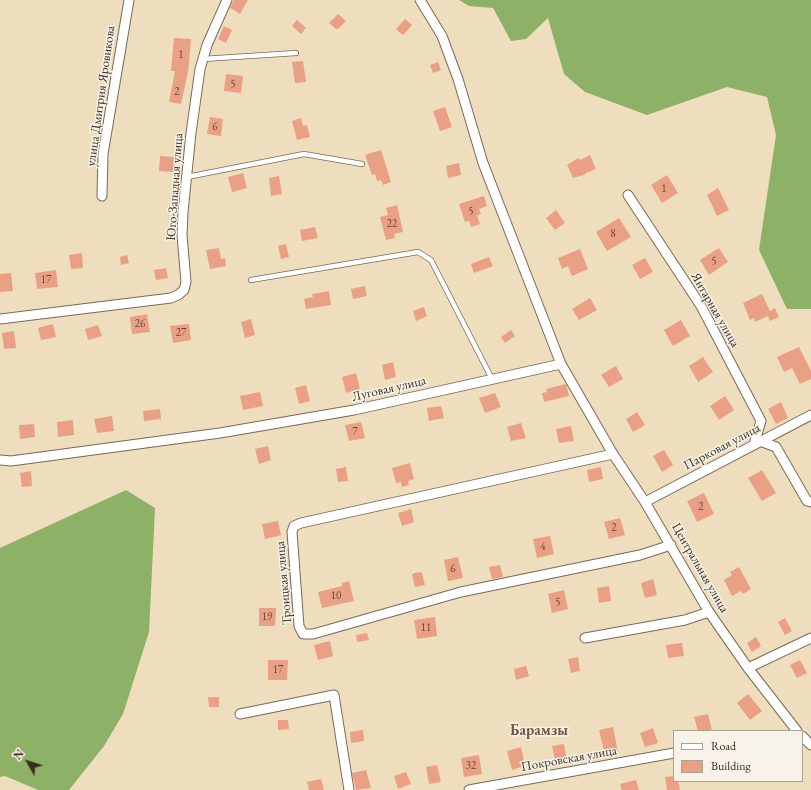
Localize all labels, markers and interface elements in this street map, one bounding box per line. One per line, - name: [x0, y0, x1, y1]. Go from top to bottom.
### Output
- street label: улица Дмитрия Яровикова: [83, 25, 119, 167]
- house number: 1: [178, 48, 184, 62]
- house number: 5: [230, 77, 236, 91]
- house number: 2: [174, 85, 180, 99]
- house number: 6: [212, 120, 218, 134]
- street label: Юго-Западная улица: [163, 133, 187, 241]
- house number: 1: [661, 182, 667, 196]
- house number: 5: [468, 204, 474, 218]
- house number: 22: [387, 217, 397, 231]
- house number: 8: [610, 227, 616, 241]
- house number: 5: [711, 254, 717, 268]
- street label: Янтарная улица: [687, 270, 743, 350]
- house number: 17: [41, 273, 51, 287]
- house number: 26: [135, 317, 145, 331]
- house number: 27: [176, 326, 186, 340]
- street label: Луговая улица: [350, 373, 428, 405]
- street label: Парковая улица: [681, 420, 763, 474]
- house number: 7: [352, 425, 358, 439]
- house number: 2: [698, 500, 704, 514]
- street label: Центральная улица: [668, 520, 732, 616]
- house number: 2: [611, 521, 617, 535]
- street label: Троицкая улица: [273, 540, 295, 626]
- house number: 4: [540, 540, 546, 554]
- house number: 6: [450, 562, 456, 576]
- house number: 10: [331, 589, 341, 603]
- house number: 5: [555, 595, 561, 609]
- house number: 19: [262, 610, 272, 624]
- house number: 11: [421, 621, 431, 635]
- house number: 17: [273, 663, 283, 677]
- district label: Барамзы: [510, 722, 568, 740]
- legend: [673, 730, 803, 782]
- text: Road: [711, 738, 736, 754]
- north arrow: [8, 742, 48, 782]
- street label: Покровская улица: [520, 743, 618, 775]
- text: N: [10, 747, 27, 762]
- text: Building: [711, 758, 751, 774]
- house number: 32: [466, 759, 476, 773]

